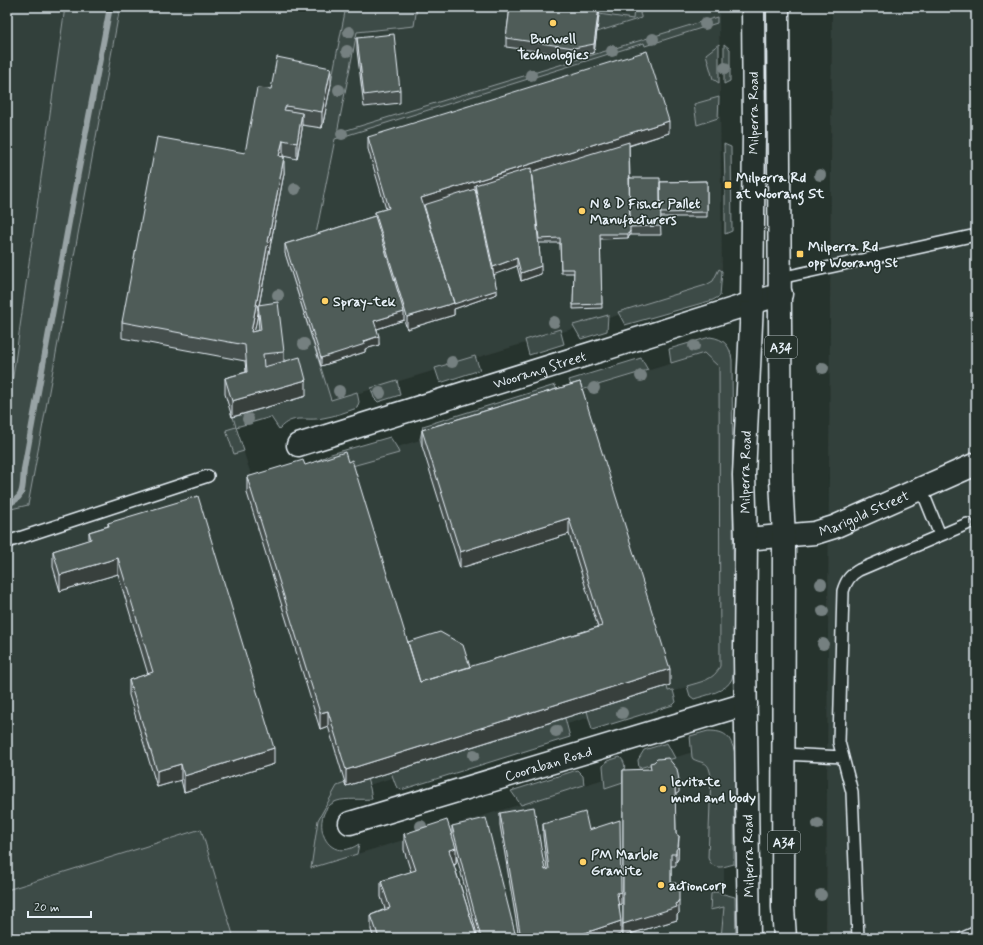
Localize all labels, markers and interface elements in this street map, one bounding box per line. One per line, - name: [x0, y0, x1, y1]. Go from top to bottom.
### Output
- marker: Burwell Technologies: [548, 18, 558, 28]
- place label: Burwell Technologies: [517, 30, 590, 66]
- street label: Milperra Road: [745, 71, 763, 155]
- place label: Milperra Rd at Woorang St: [736, 169, 825, 206]
- marker: Milperra Rd at Woorang St: [723, 180, 733, 190]
- place label: N & D Fisher Pallet Manufacturers: [590, 195, 701, 229]
- marker: N & D Fisher Pallet Manufacturers: [577, 206, 587, 216]
- place label: Milperra Rd opp Woorang St: [808, 238, 899, 274]
- marker: Milperra Rd opp Woorang St: [795, 249, 805, 259]
- place label: Spray-tek: [333, 293, 396, 311]
- marker: Spray-tek: [320, 296, 330, 306]
- road number: A34: [765, 336, 797, 358]
- street label: Woorang Street: [491, 348, 588, 393]
- street label: Milperra Road: [736, 430, 756, 514]
- street label: Marigold Street: [817, 487, 912, 541]
- street label: Cooraban Road: [503, 743, 594, 786]
- place label: levitate mind and body: [671, 773, 756, 807]
- marker: levitate mind and body: [658, 784, 668, 794]
- street label: Milperra Road: [739, 814, 759, 898]
- road number: A34: [768, 831, 800, 853]
- place label: PM Marble Granite: [591, 846, 659, 880]
- marker: PM Marble Granite: [578, 857, 588, 867]
- place label: actioncorp: [669, 877, 727, 895]
- marker: actioncorp: [656, 880, 666, 890]
- scale bar: [28, 893, 91, 919]
- text: 20 m: [34, 900, 60, 916]

